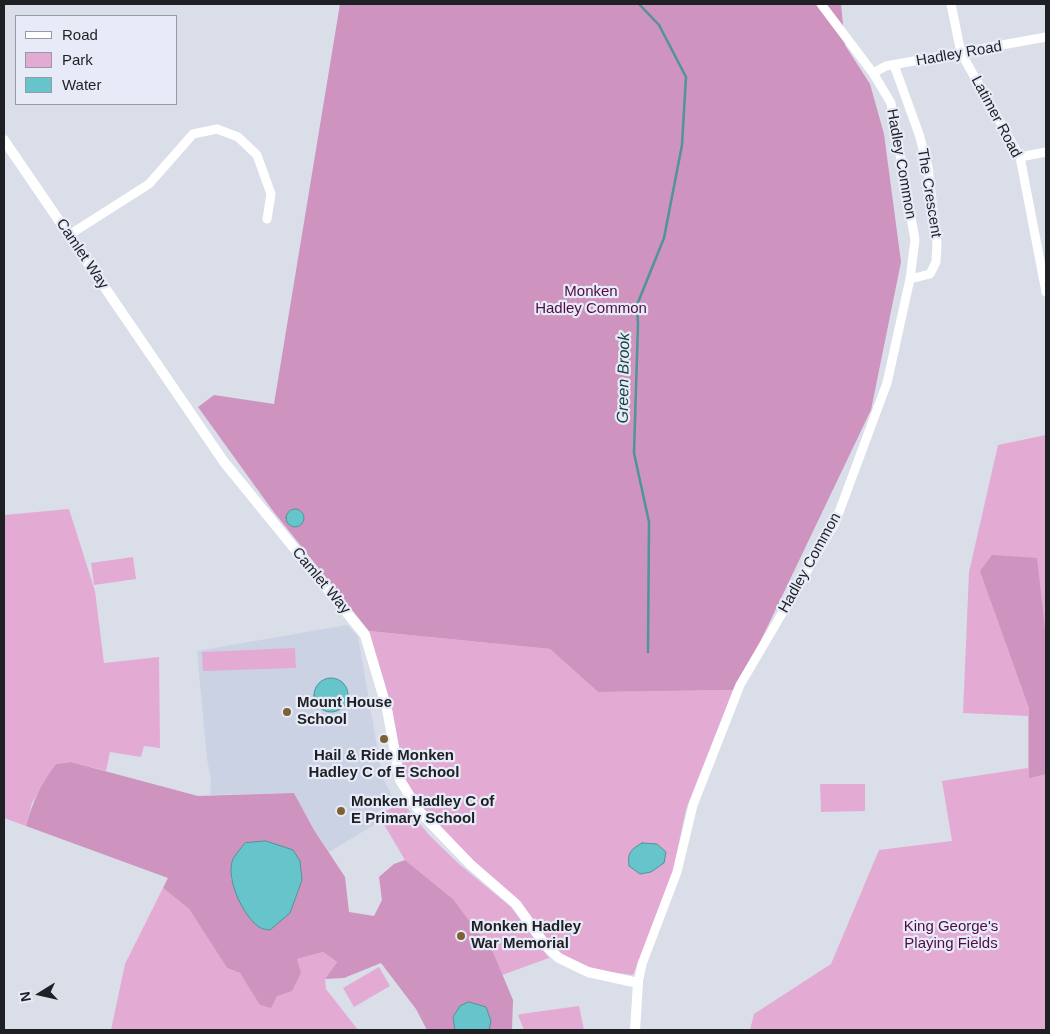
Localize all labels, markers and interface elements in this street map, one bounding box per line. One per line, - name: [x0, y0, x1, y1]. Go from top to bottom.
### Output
- legend: [15, 15, 178, 105]
- text: Road: [62, 26, 98, 43]
- street label: Hadley Road: [915, 38, 1003, 70]
- text: Park: [62, 51, 93, 68]
- street label: Latimer Road: [967, 73, 1025, 161]
- text: Water: [62, 76, 101, 93]
- street label: Hadley Common: [882, 107, 920, 221]
- street label: The Crescent: [913, 147, 945, 239]
- street label: Camlet Way: [52, 215, 112, 293]
- park label: Monken Hadley Common: [535, 283, 647, 318]
- water label: Green Brook: [614, 332, 634, 424]
- street label: Hadley Common: [775, 510, 845, 616]
- street label: Camlet Way: [288, 544, 354, 618]
- place label: Mount House School: [297, 694, 392, 729]
- marker: Mount House School: [281, 706, 293, 718]
- marker: Hail & Ride Monken Hadley C of E School: [378, 733, 390, 745]
- place label: Hail & Ride Monken Hadley C of E School: [309, 747, 459, 782]
- place label: Monken Hadley C of E Primary School: [351, 793, 494, 828]
- marker: Monken Hadley C of E Primary School: [335, 805, 347, 817]
- place label: Monken Hadley War Memorial: [471, 918, 581, 953]
- park label: King George's Playing Fields: [904, 918, 998, 953]
- marker: Monken Hadley War Memorial: [455, 930, 467, 942]
- north arrow: [15, 969, 65, 1019]
- text: N: [16, 990, 34, 1003]

